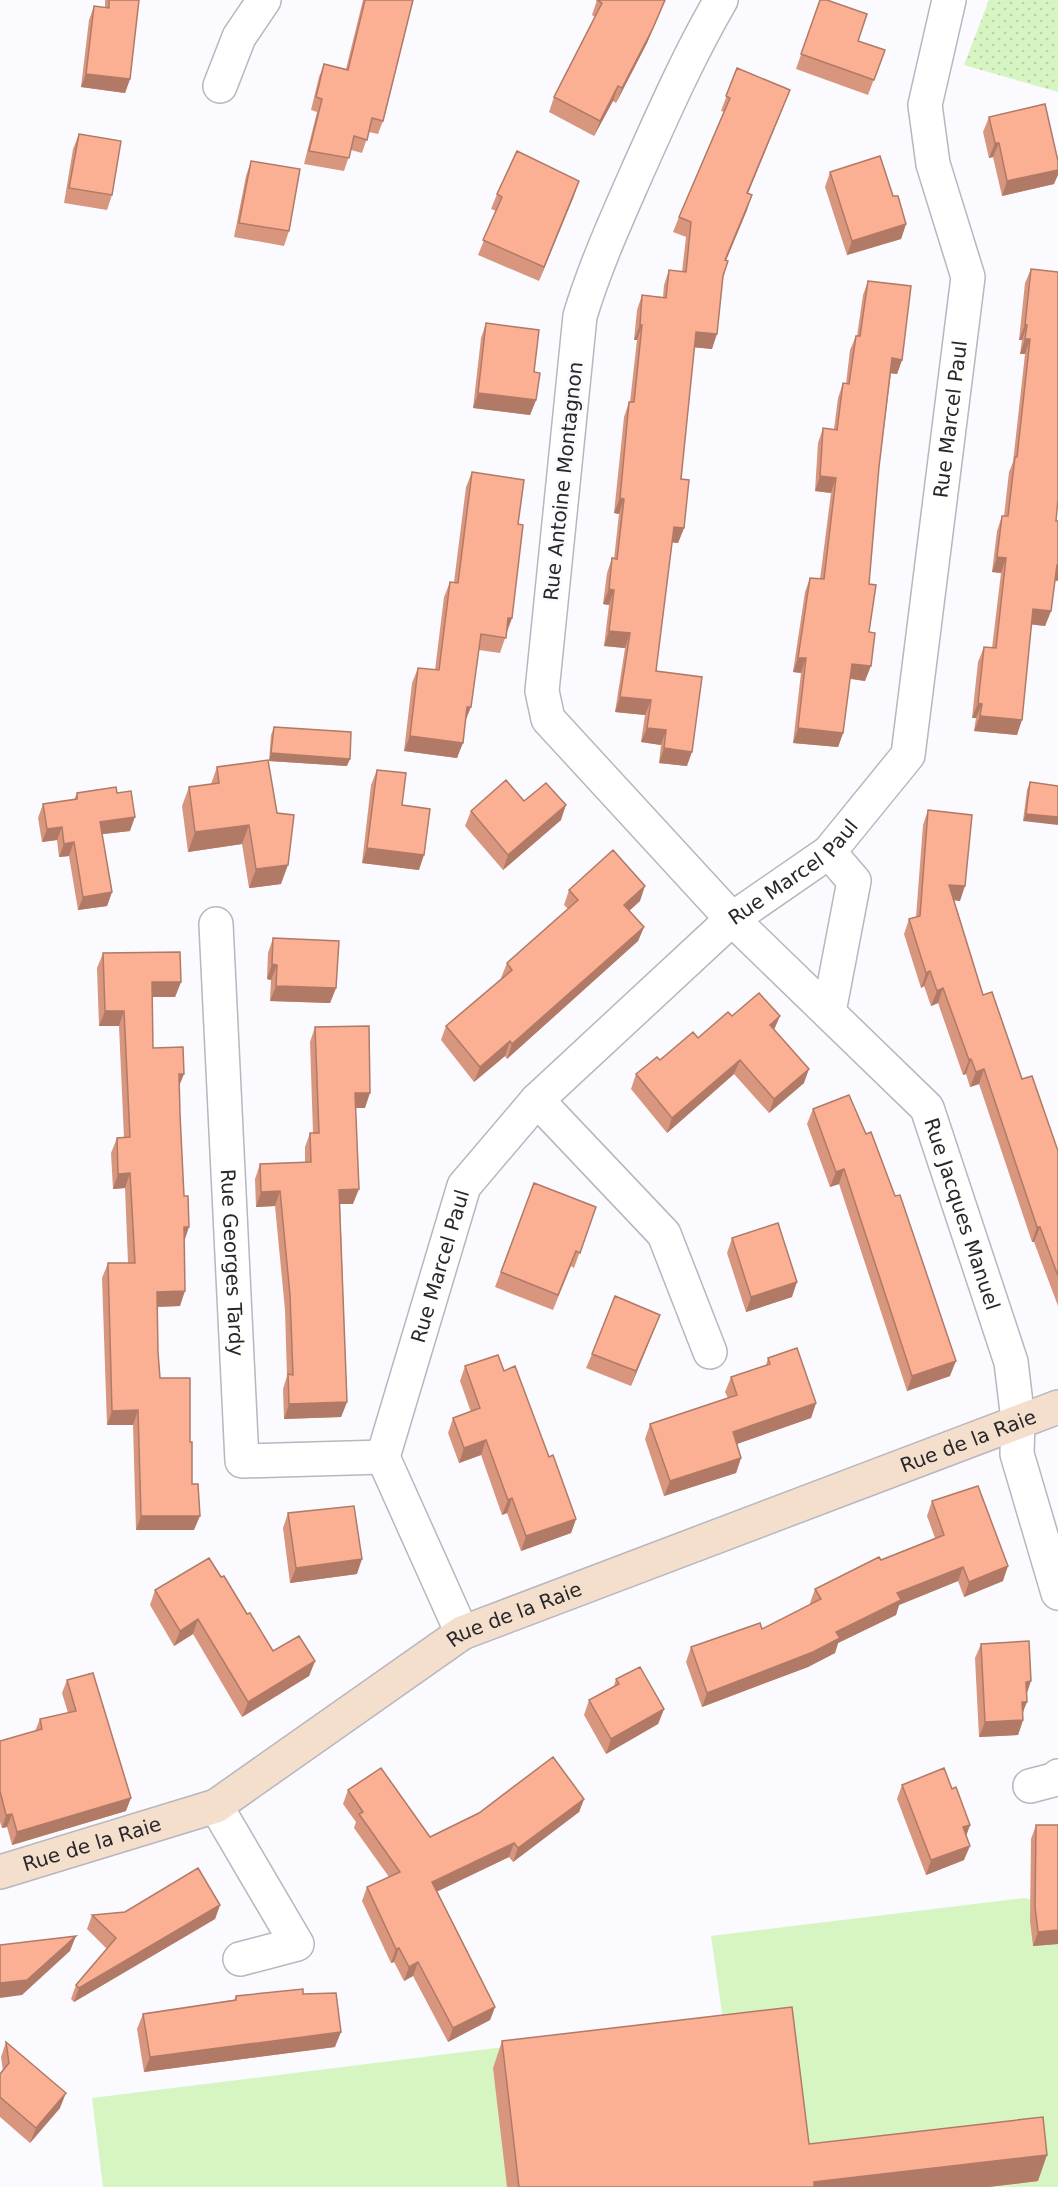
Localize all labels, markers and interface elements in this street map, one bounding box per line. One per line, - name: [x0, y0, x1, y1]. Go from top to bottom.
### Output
- street label: Rue Marcel Paul: [928, 339, 972, 499]
- street label: Rue Antoine Montagnon: [539, 360, 587, 602]
- street label: Rue Marcel Paul: [724, 814, 863, 930]
- street label: Rue Jacques Manuel: [919, 1115, 1005, 1313]
- street label: Rue Georges Tardy: [216, 1168, 249, 1357]
- street label: Rue Marcel Paul: [406, 1187, 474, 1346]
- street label: Rue de la Raie: [897, 1404, 1040, 1478]
- street label: Rue de la Raie: [442, 1577, 585, 1652]
- street label: Rue de la Raie: [20, 1811, 164, 1876]

